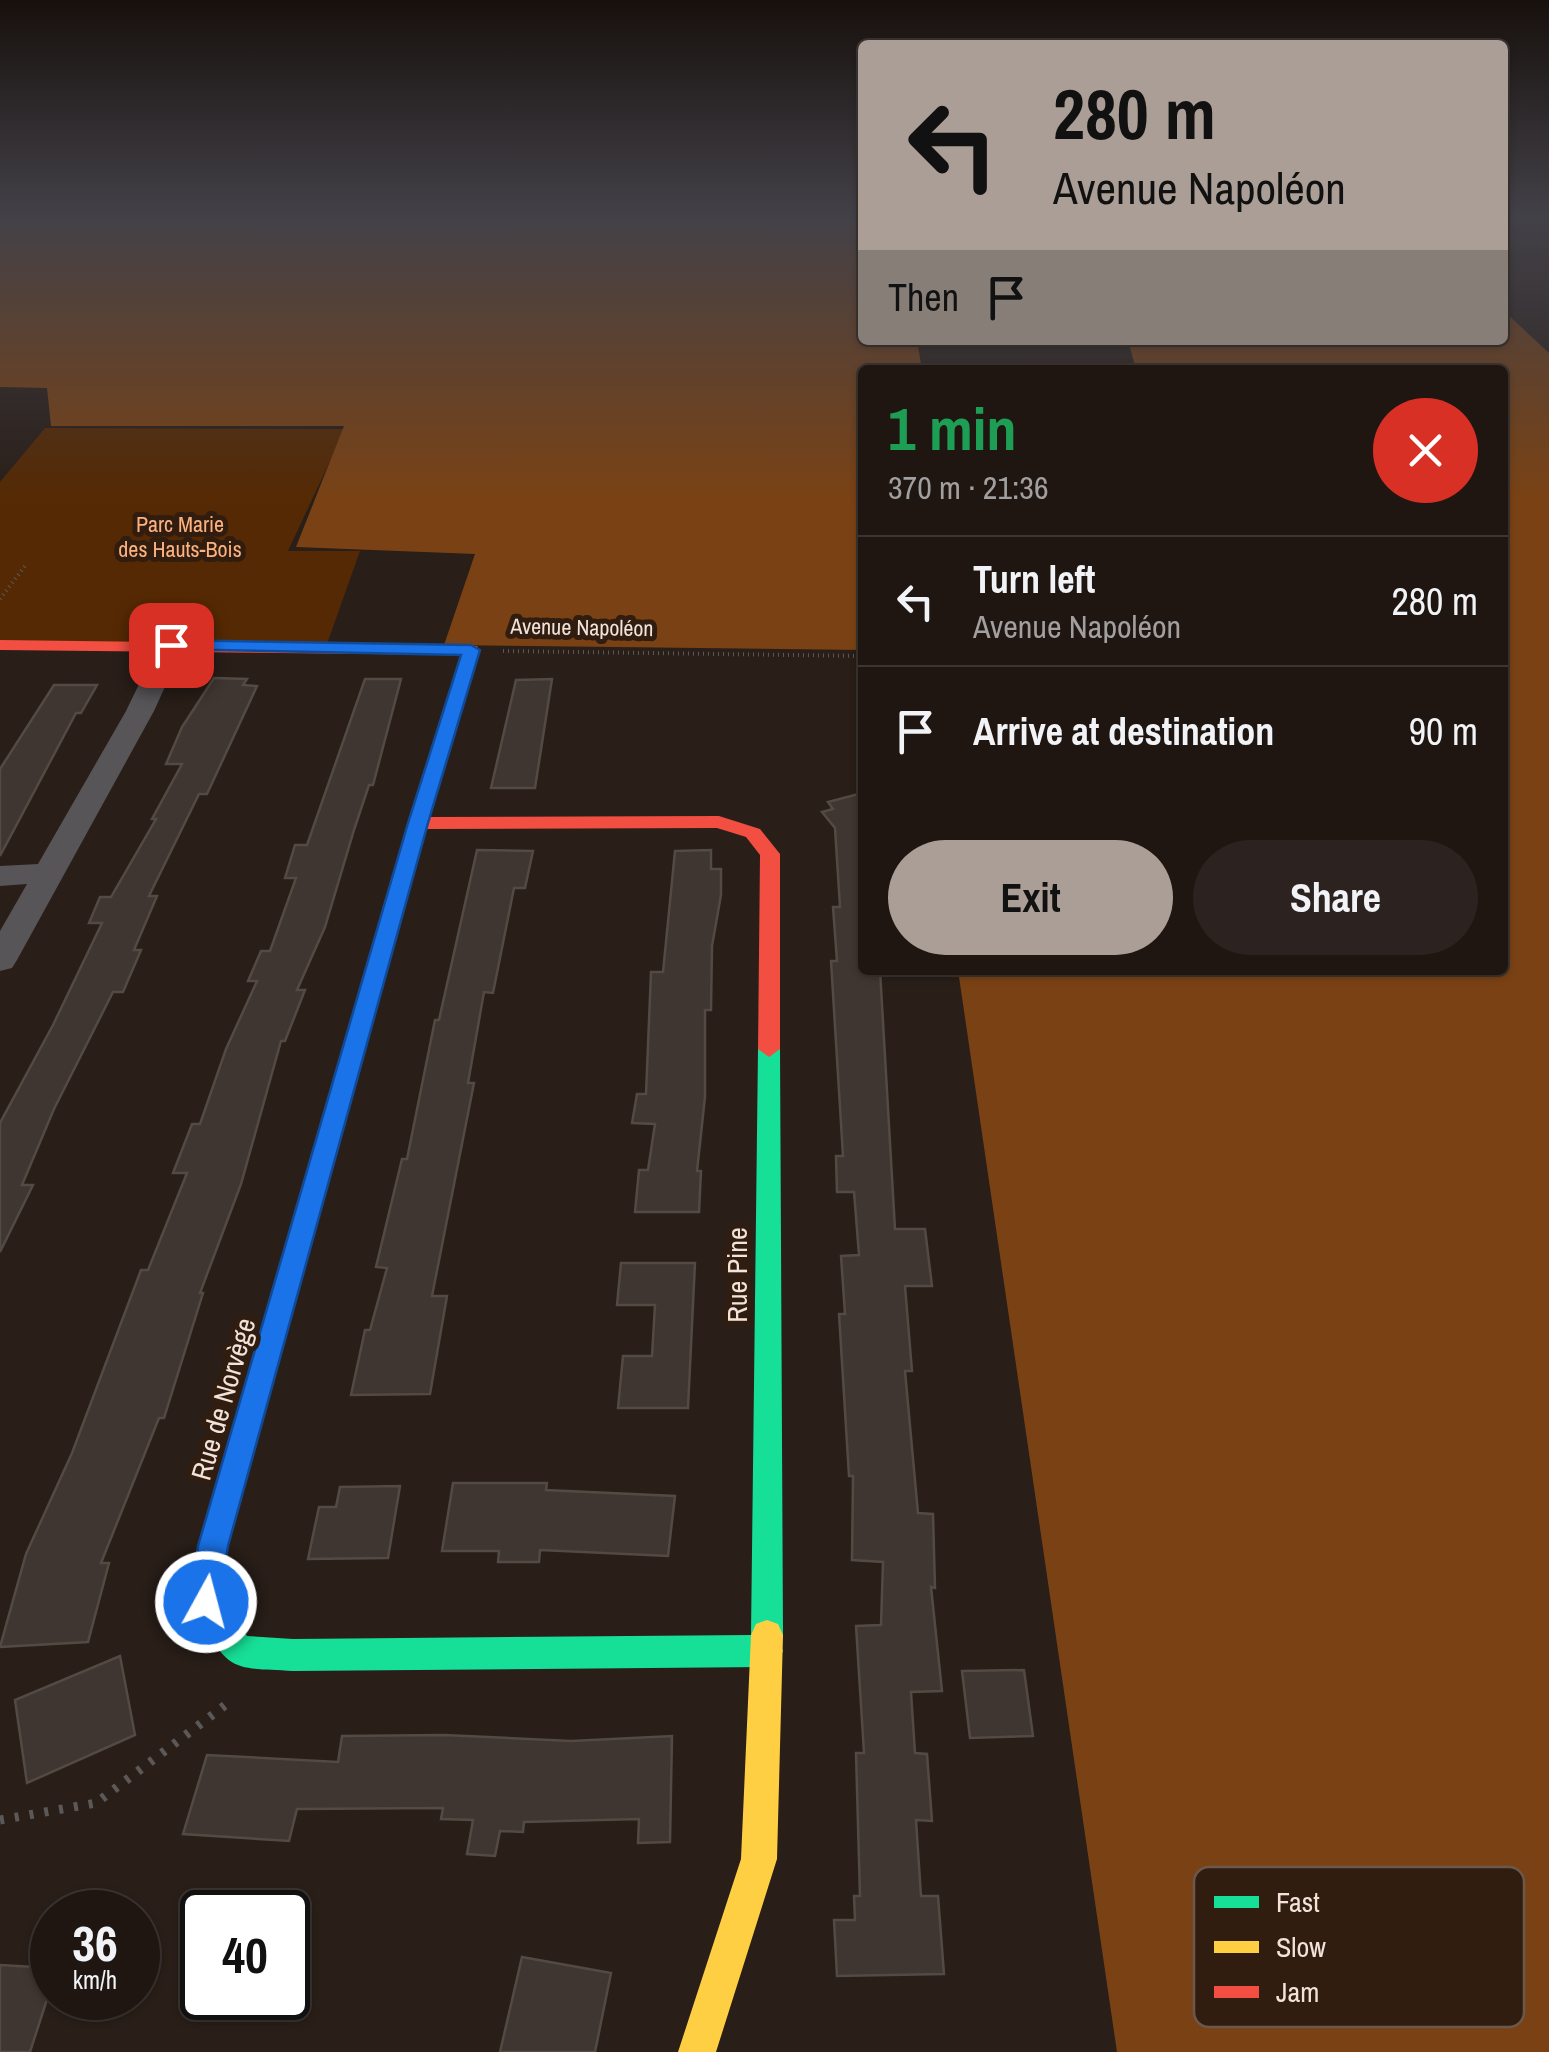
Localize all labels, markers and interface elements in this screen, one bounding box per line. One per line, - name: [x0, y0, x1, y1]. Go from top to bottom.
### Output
- text: 280 m: [1053, 67, 1216, 161]
- icon: left: [888, 80, 1018, 210]
- text: Avenue Napoléon: [1053, 157, 1346, 218]
- icon: arrive: [979, 270, 1034, 325]
- text: Then: [888, 272, 959, 323]
- text: 1 min: [888, 388, 1017, 469]
- button: close: [1373, 398, 1478, 503]
- text: 370 m · 21:36: [888, 466, 1048, 509]
- park label: Parc Marie des Hauts-Bois: [118, 509, 242, 564]
- text: Turn left: [973, 554, 1095, 605]
- icon: left: [888, 574, 943, 629]
- text: 280 m: [1391, 576, 1478, 627]
- pin: [129, 603, 214, 688]
- text: Avenue Napoléon: [973, 605, 1181, 648]
- street label: Avenue Napoléon: [509, 611, 654, 643]
- icon: arrive: [144, 618, 199, 673]
- icon: arrive: [888, 704, 943, 759]
- text: Arrive at destination: [973, 706, 1274, 757]
- text: 90 m: [1409, 706, 1478, 757]
- button: Exit: [888, 840, 1173, 955]
- button: Share: [1193, 840, 1478, 955]
- street label: Rue Pine: [718, 1227, 756, 1323]
- street label: Rue de Norvège: [182, 1313, 264, 1485]
- position arrow: [154, 1550, 258, 1654]
- legend: [1194, 1867, 1524, 2027]
- text: Fast: [1276, 1883, 1320, 1921]
- speed limit sign: 40: [180, 1890, 310, 2020]
- text: 36: [72, 1909, 118, 1977]
- text: Slow: [1276, 1928, 1326, 1966]
- text: km/h: [73, 1963, 117, 1997]
- text: Jam: [1276, 1973, 1319, 2011]

